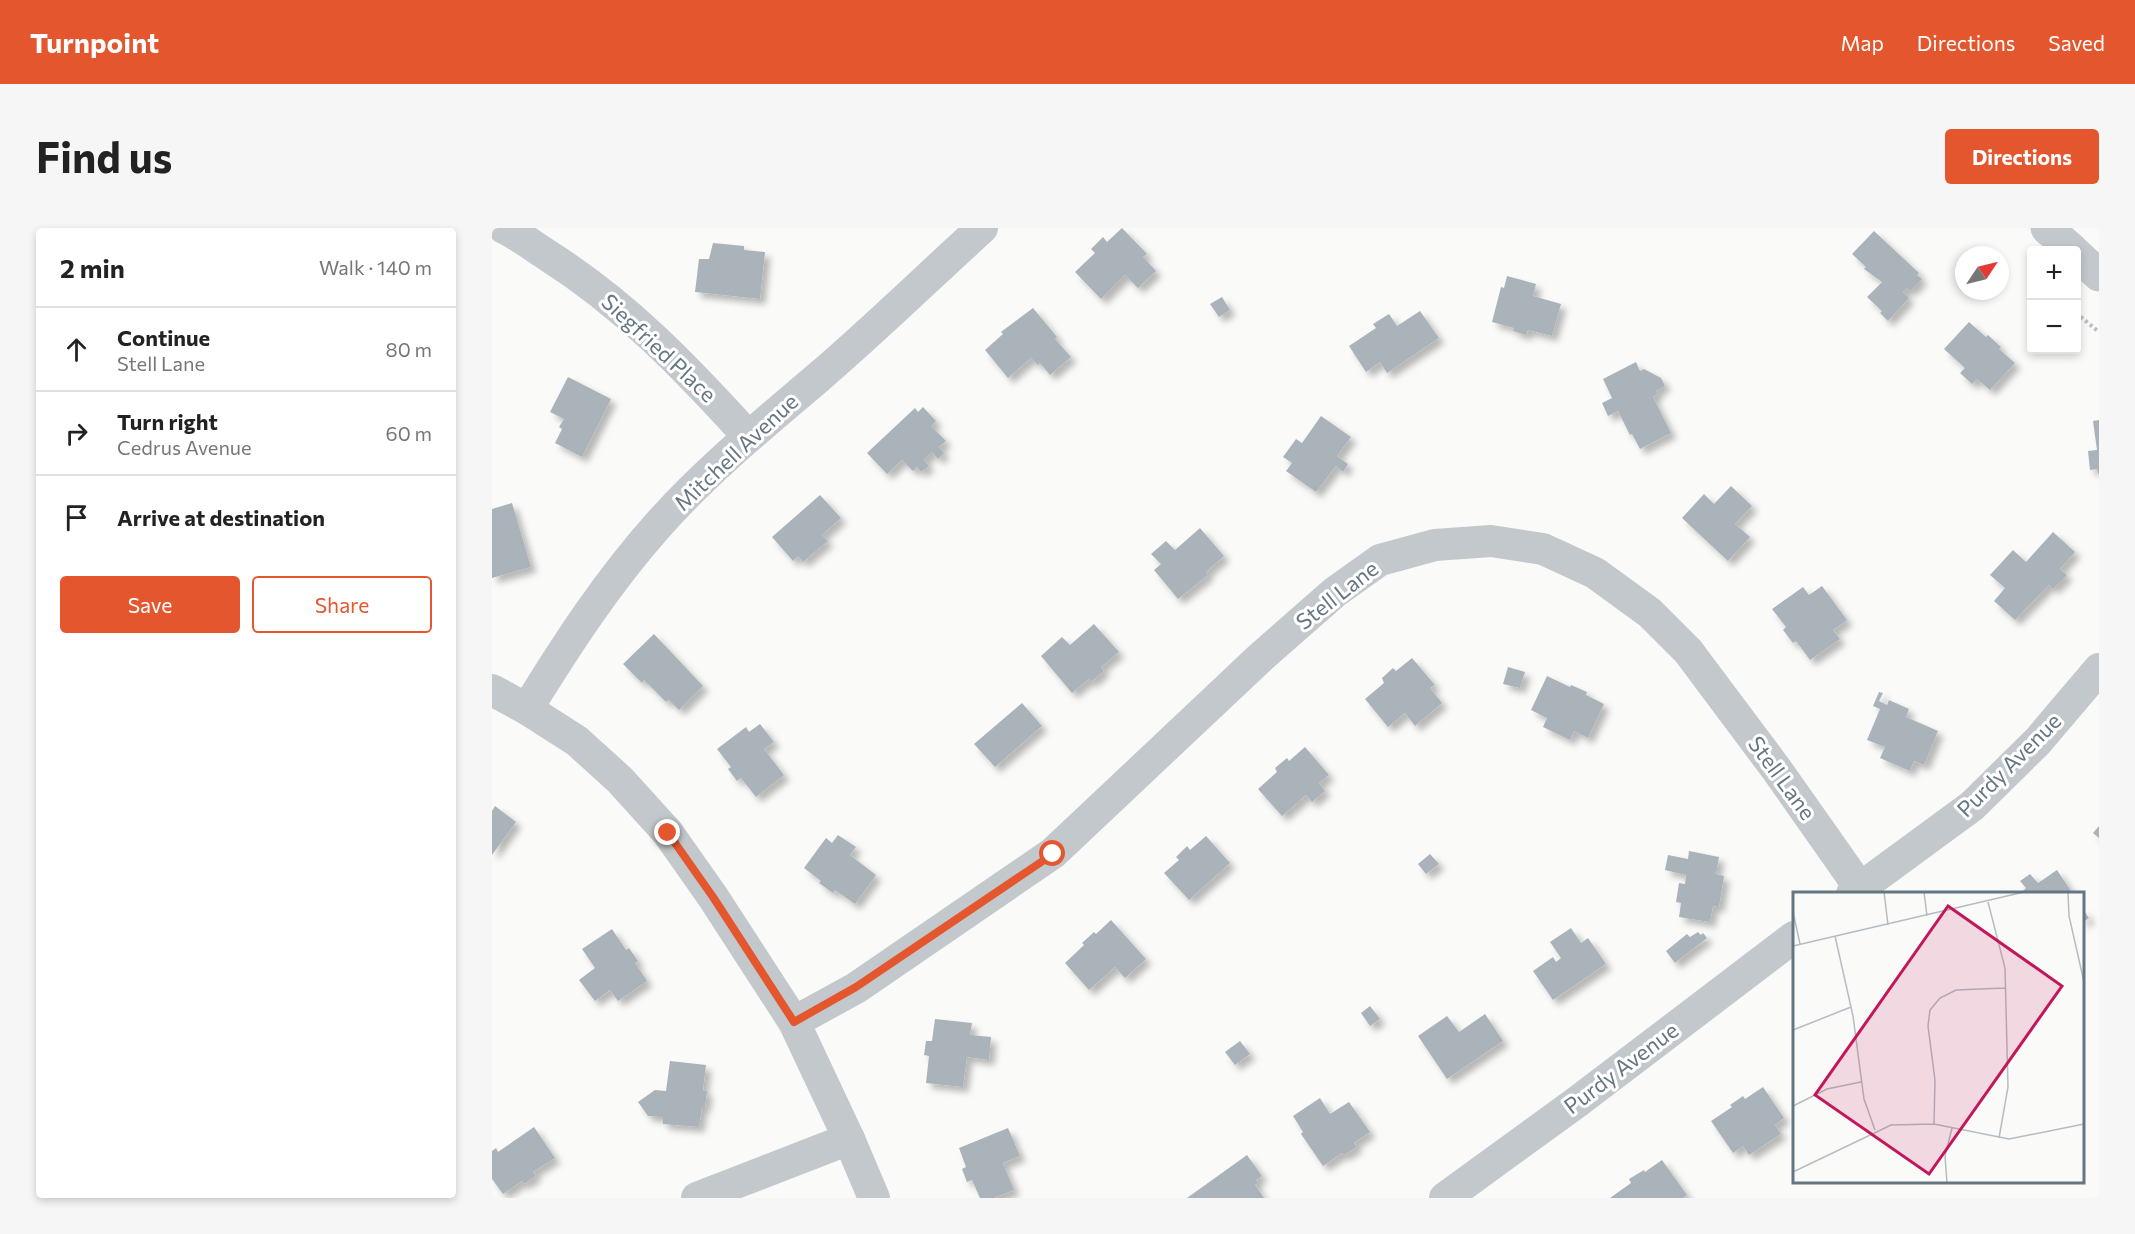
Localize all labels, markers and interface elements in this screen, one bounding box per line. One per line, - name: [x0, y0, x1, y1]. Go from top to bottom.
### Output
- text: Turnpoint: [30, 25, 159, 59]
- text: Map: [1841, 30, 1884, 55]
- text: Directions: [1917, 30, 2015, 55]
- text: Saved: [2048, 30, 2105, 55]
- button: Directions: [1945, 129, 2099, 184]
- text: Find us: [36, 130, 172, 182]
- north arrow: [1955, 246, 2009, 300]
- map controls: [2027, 246, 2081, 354]
- button: +: [2027, 246, 2081, 300]
- text: 2 min: [60, 252, 125, 283]
- text: Walk · 140 m: [319, 255, 432, 279]
- street label: Siegfried Place: [596, 288, 722, 408]
- button: −: [2027, 300, 2081, 354]
- text: Continue: [117, 324, 210, 351]
- icon: ahead: [60, 333, 93, 366]
- text: 80 m: [386, 337, 432, 361]
- text: Stell Lane: [117, 351, 205, 375]
- street label: Mitchell Avenue: [668, 387, 803, 516]
- text: Turn right: [117, 408, 218, 435]
- icon: right: [60, 417, 93, 450]
- text: 60 m: [386, 421, 432, 445]
- text: Cedrus Avenue: [117, 435, 252, 459]
- icon: arrive: [60, 501, 93, 534]
- text: Arrive at destination: [117, 504, 325, 531]
- street label: Stell Lane: [1290, 554, 1383, 635]
- button: Save: [60, 576, 240, 633]
- button: Share: [252, 576, 432, 633]
- street label: Purdy Avenue: [1951, 707, 2066, 822]
- street label: Stell Lane: [1743, 731, 1822, 825]
- route end: [654, 819, 680, 845]
- route start: [1039, 840, 1065, 866]
- inset map: [1793, 892, 2084, 1183]
- street label: Purdy Avenue: [1558, 1016, 1683, 1119]

